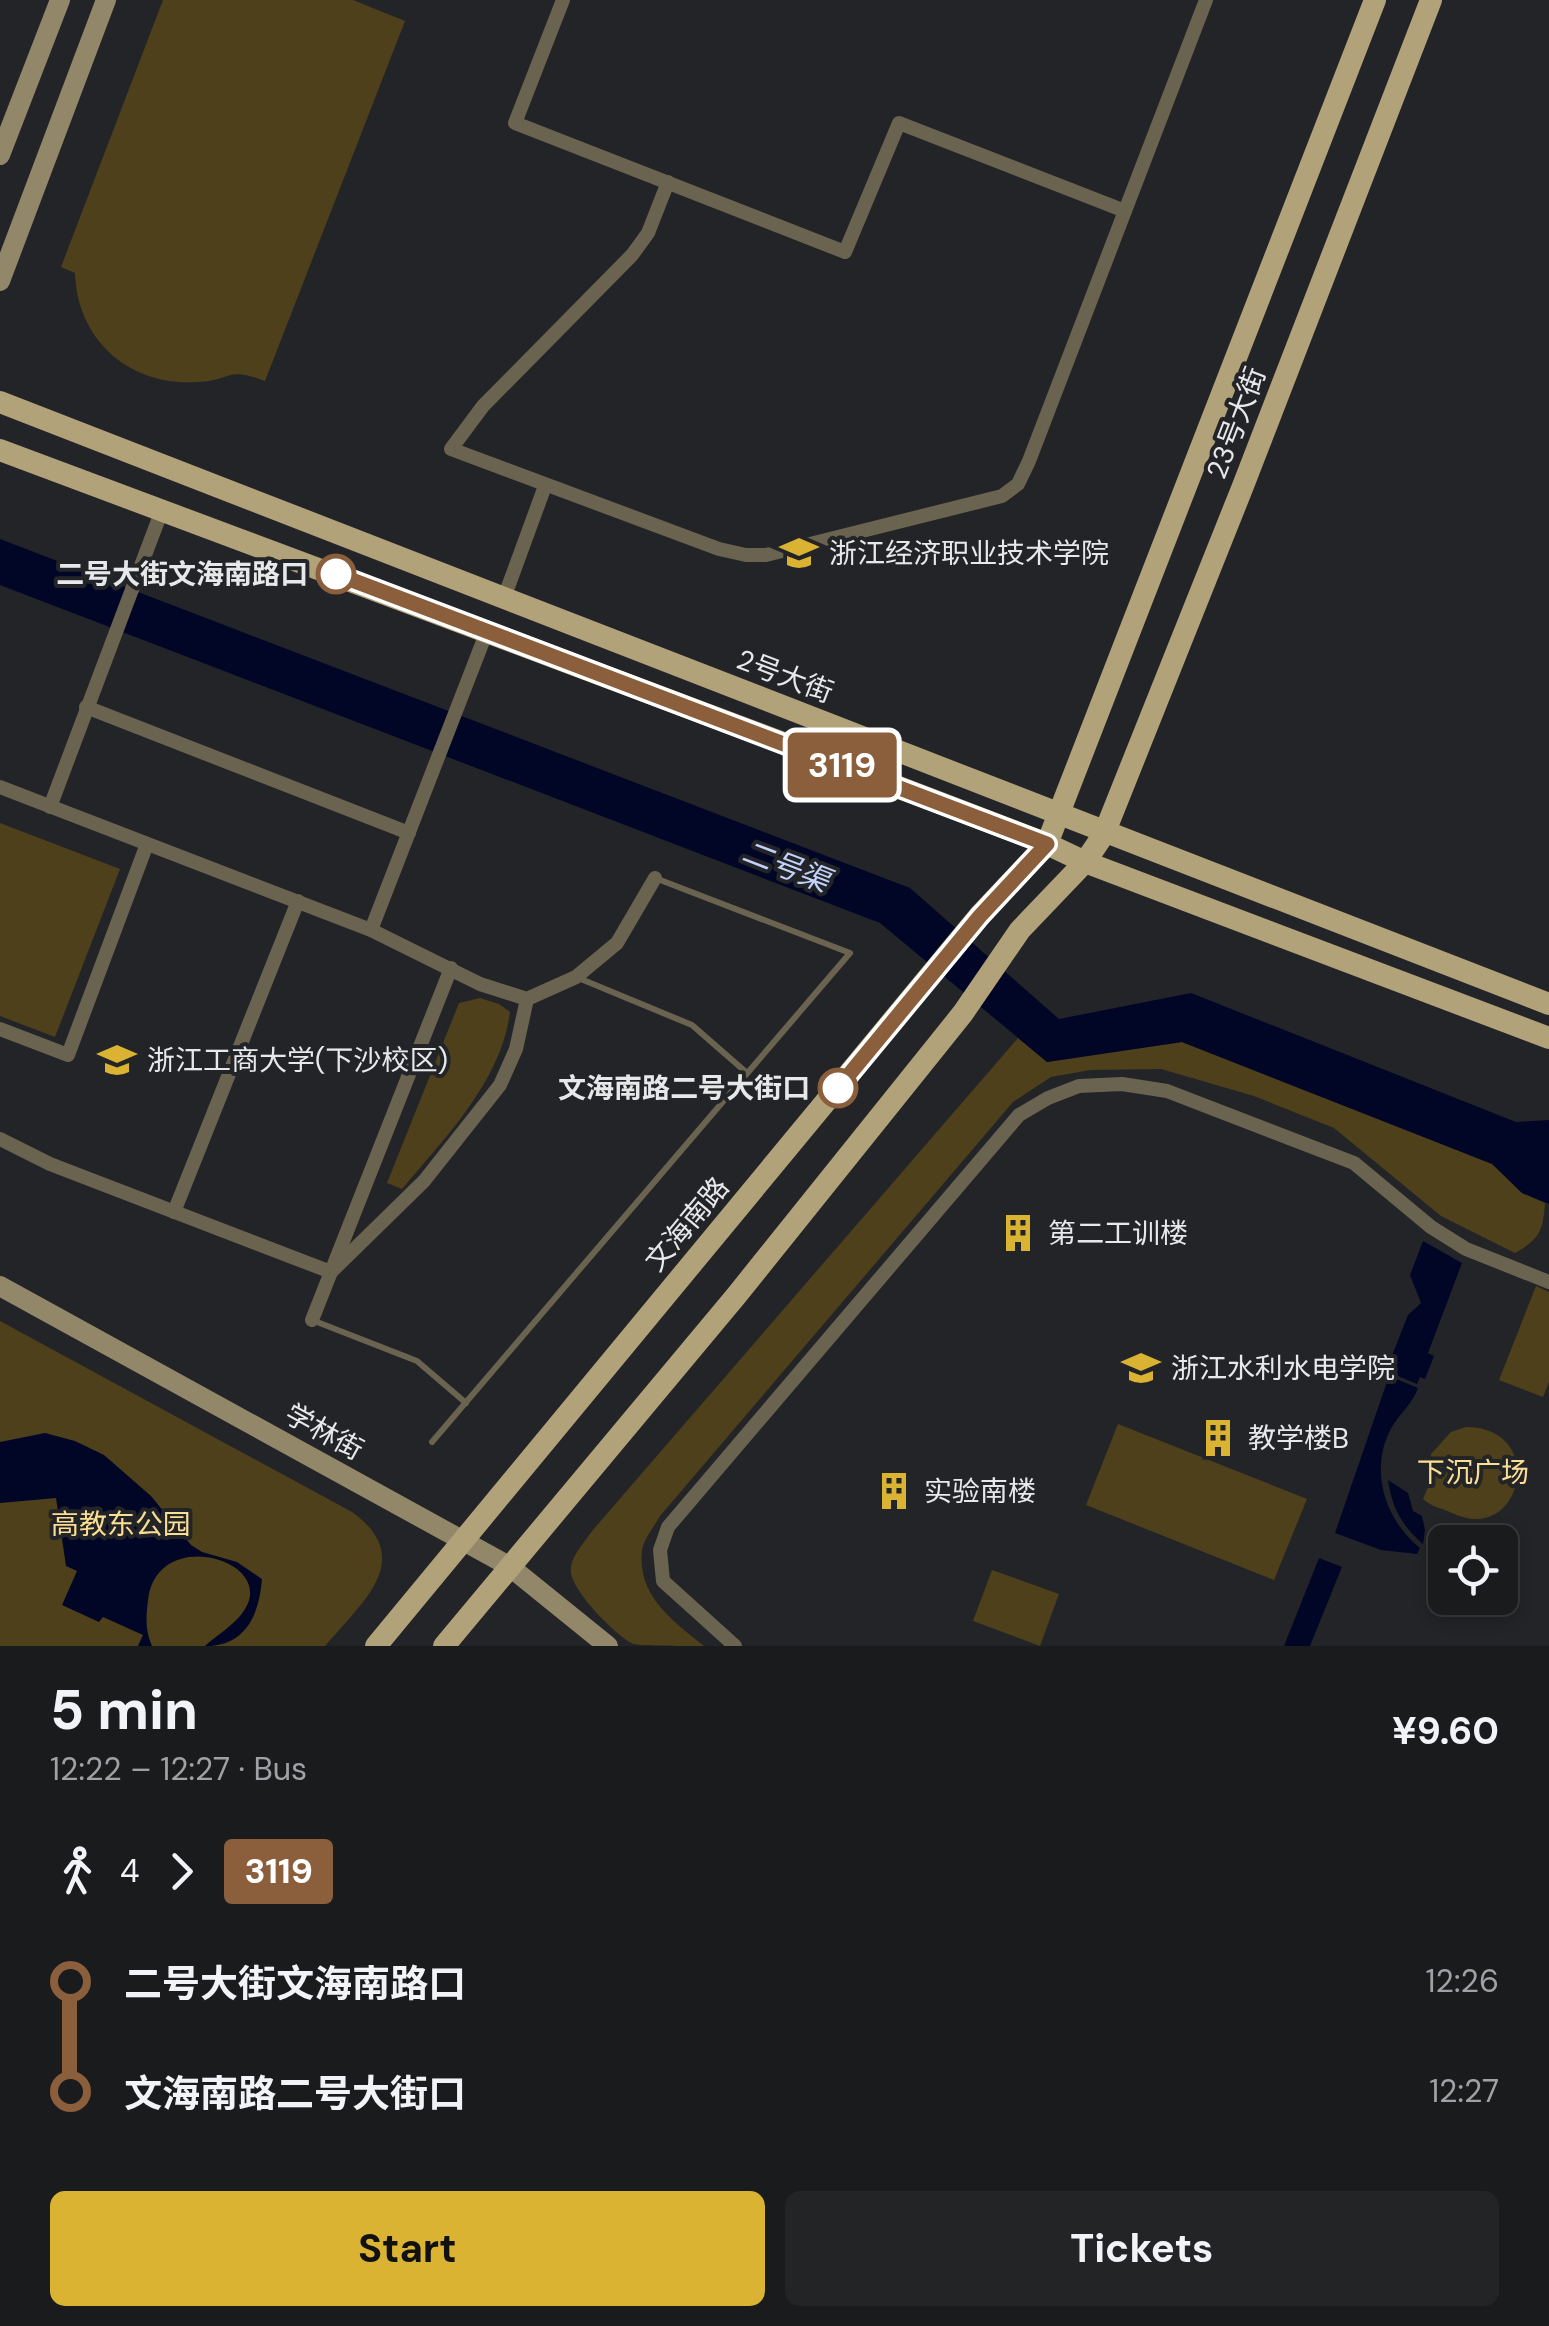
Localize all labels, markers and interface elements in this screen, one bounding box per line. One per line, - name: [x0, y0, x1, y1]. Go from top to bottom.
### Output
- street label: 23号大街: [1198, 362, 1274, 484]
- school or university icon: 浙江经济职业技术学院: [778, 532, 820, 574]
- place label: 浙江经济职业技术学院: [829, 535, 1109, 572]
- marker: 二号大街文海南路口: [317, 555, 355, 593]
- place label: 二号大街文海南路口: [56, 556, 308, 593]
- street label: 2号大街: [732, 641, 838, 711]
- line badge: 3119: [772, 732, 912, 798]
- text: 3119: [808, 742, 876, 788]
- water label: 二号渠: [737, 832, 839, 902]
- school or university icon: 浙江工商大学(下沙校区): [96, 1039, 138, 1081]
- place label: 浙江工商大学(下沙校区): [147, 1042, 448, 1079]
- marker: 文海南路二号大街口: [819, 1069, 857, 1107]
- place label: 文海南路二号大街口: [558, 1070, 810, 1107]
- street label: 文海南路: [637, 1169, 737, 1279]
- building icon: 第二工训楼: [997, 1212, 1039, 1254]
- place label: 第二工训楼: [1048, 1215, 1188, 1252]
- school or university icon: 浙江水利水电学院: [1120, 1347, 1162, 1389]
- place label: 浙江水利水电学院: [1171, 1350, 1395, 1387]
- street label: 学林街: [278, 1395, 370, 1469]
- building icon: 教学楼B: [1197, 1417, 1239, 1459]
- place label: 教学楼B: [1248, 1420, 1349, 1457]
- park label: 下沉广场: [1417, 1454, 1529, 1491]
- building icon: 实验南楼: [873, 1470, 915, 1512]
- place label: 实验南楼: [924, 1473, 1036, 1510]
- park label: 高教东公园: [51, 1506, 191, 1543]
- map controls: [1428, 1525, 1518, 1615]
- button: locate: [1428, 1525, 1518, 1615]
- text: 5 min: [50, 1674, 198, 1746]
- text: ¥9.60: [1392, 1706, 1499, 1756]
- text: 12:22 – 12:27 · Bus: [50, 1748, 307, 1790]
- icon: walk: [50, 1844, 105, 1899]
- icon: forward: [154, 1844, 209, 1899]
- text: 3119: [244, 1848, 313, 1894]
- text: 4: [120, 1850, 139, 1892]
- text: 二号大街文海南路口: [124, 1959, 466, 2009]
- text: 12:26: [1426, 1960, 1499, 2002]
- text: 文海南路二号大街口: [124, 2069, 466, 2119]
- text: 12:27: [1429, 2070, 1499, 2112]
- button: Start: [50, 2191, 765, 2306]
- button: Tickets: [785, 2191, 1499, 2306]

